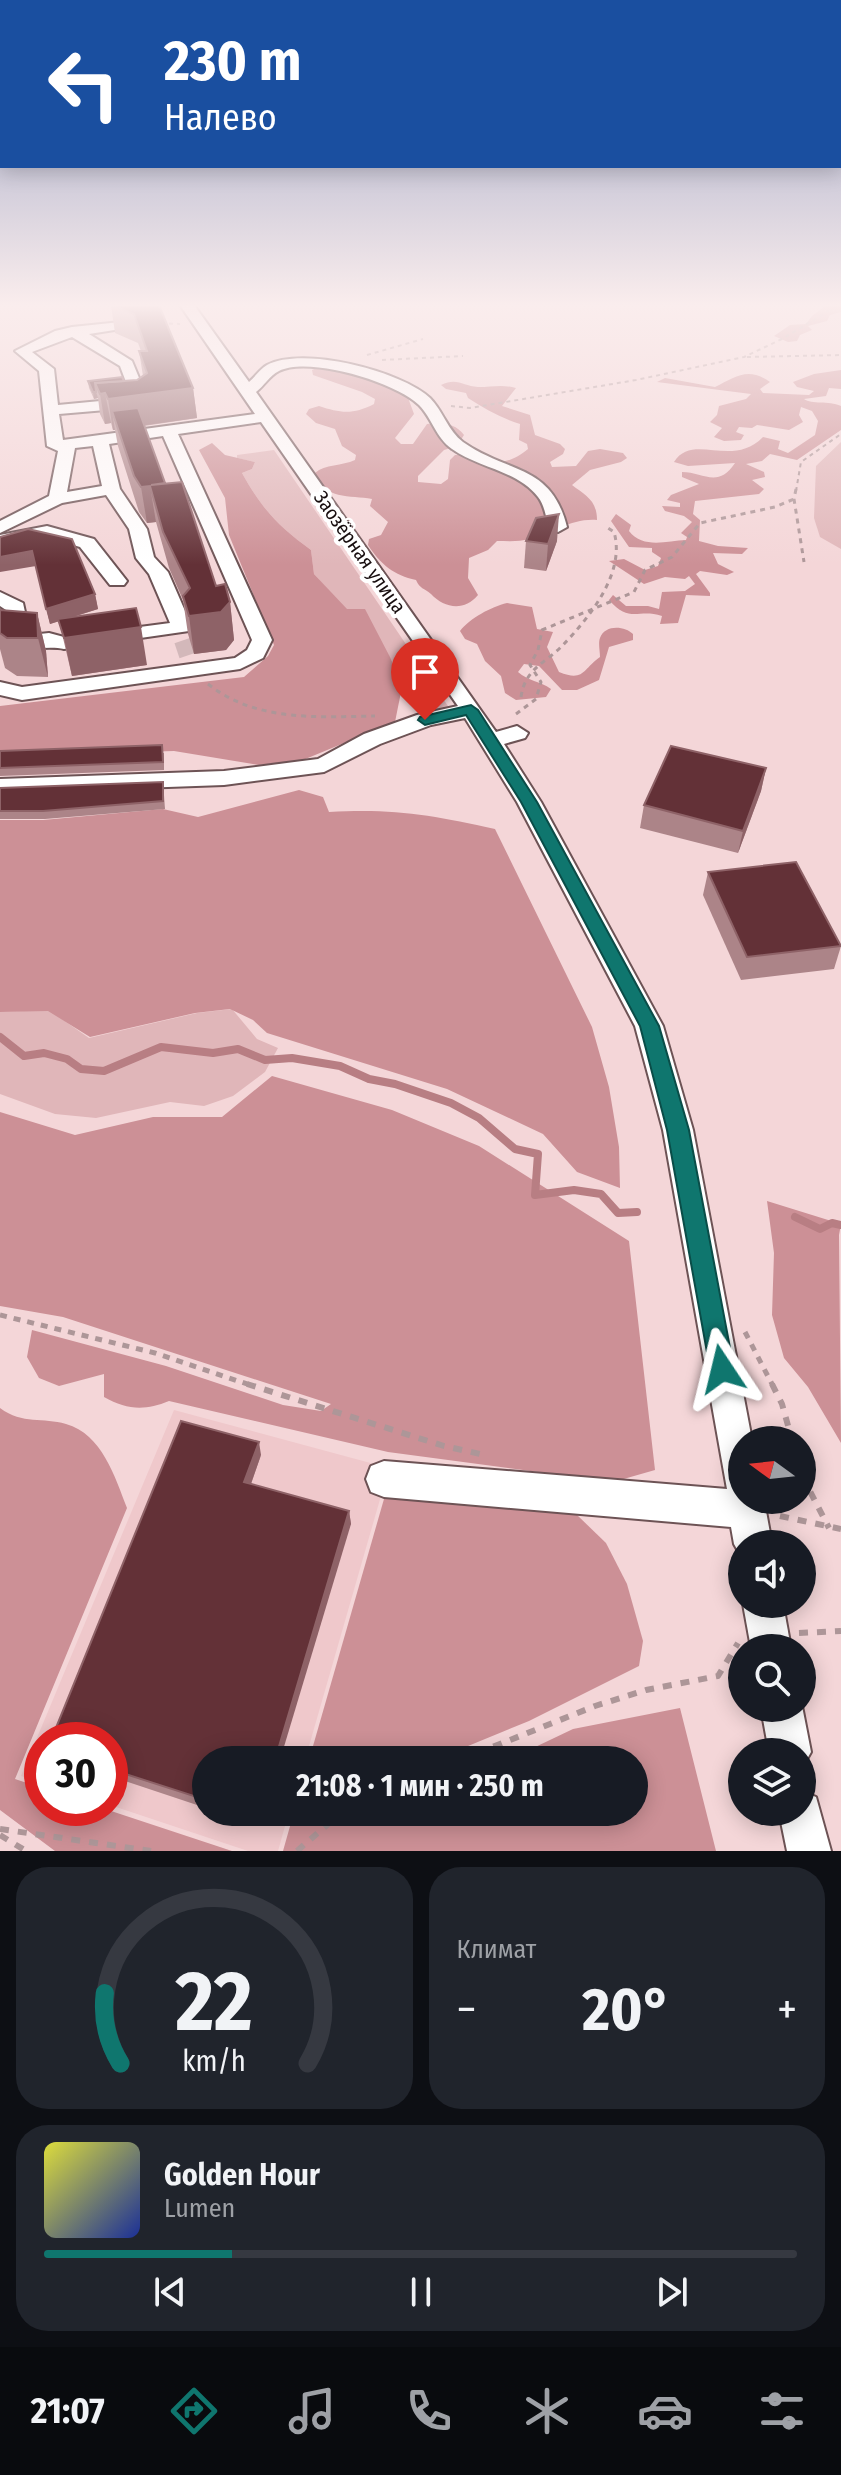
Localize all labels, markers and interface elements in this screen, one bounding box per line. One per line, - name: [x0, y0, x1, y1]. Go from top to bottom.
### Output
- text: 230 m: [164, 28, 301, 95]
- icon: left: [32, 32, 136, 136]
- text: Налево: [164, 96, 277, 140]
- street label: Заозёрная улица: [309, 486, 411, 618]
- pin: [391, 638, 459, 720]
- icon: arrive: [403, 650, 447, 694]
- position arrow: [680, 1327, 764, 1411]
- north arrow: [728, 1426, 816, 1514]
- map controls: [728, 1426, 816, 1826]
- button: sound: [728, 1530, 816, 1618]
- button: search: [728, 1634, 816, 1722]
- speed limit sign: 30: [24, 1722, 128, 1826]
- button: layers: [728, 1738, 816, 1826]
- text: 21:08 · 1 мин · 250 m: [296, 1768, 544, 1804]
- text: Климат: [457, 1934, 536, 1965]
- text: 22: [175, 1952, 253, 2052]
- text: 20°: [582, 1974, 671, 2046]
- text: −: [457, 1983, 476, 2036]
- text: +: [777, 1983, 797, 2036]
- text: km/h: [182, 2044, 246, 2079]
- text: Golden Hour: [164, 2157, 320, 2193]
- text: Lumen: [164, 2193, 235, 2224]
- icon: previous: [148, 2270, 192, 2314]
- icon: pause: [399, 2270, 443, 2314]
- icon: next: [650, 2270, 694, 2314]
- icon: directions: [166, 2383, 222, 2439]
- icon: music: [284, 2383, 340, 2439]
- icon: phone: [401, 2383, 457, 2439]
- icon: climate: [519, 2383, 575, 2439]
- icon: car: [637, 2383, 693, 2439]
- icon: filters: [754, 2383, 810, 2439]
- text: 21:07: [31, 2389, 105, 2433]

